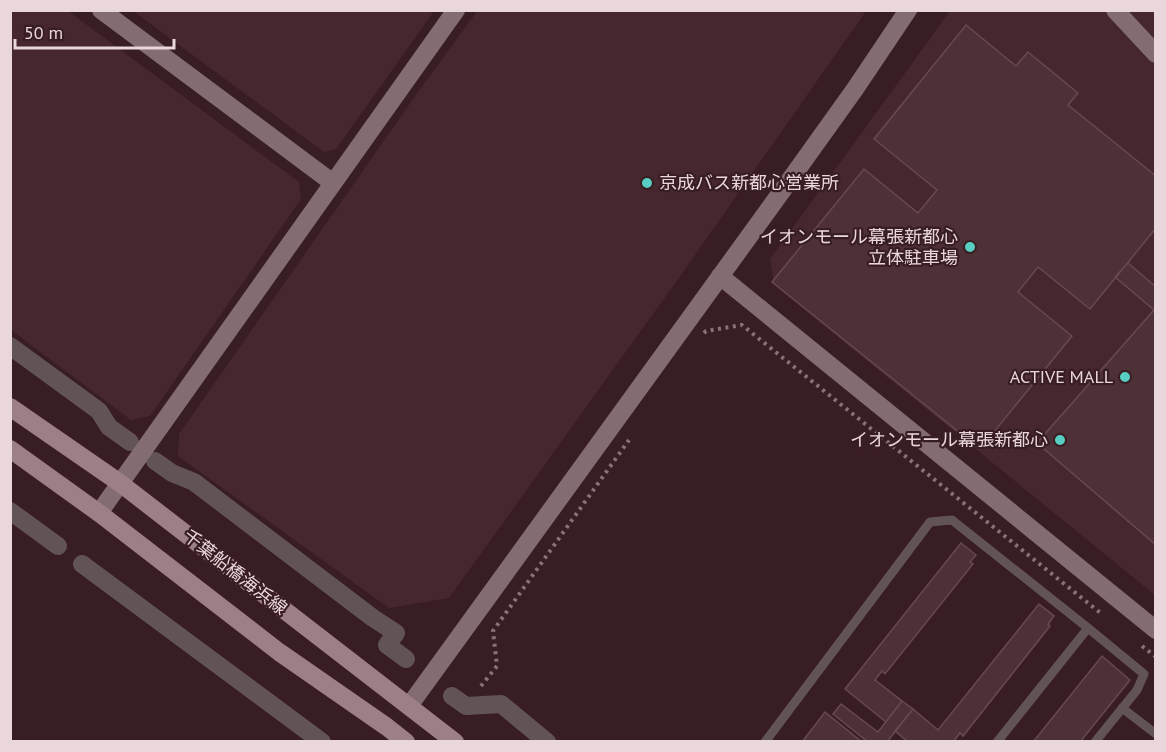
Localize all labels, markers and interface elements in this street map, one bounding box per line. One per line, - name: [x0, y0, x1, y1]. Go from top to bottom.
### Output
- scale bar: [15, 12, 174, 50]
- text: 50 m: [24, 21, 63, 44]
- place label: 京成バス新都心営業所: [659, 171, 839, 194]
- marker: 京成バス新都心営業所: [640, 176, 654, 190]
- place label: イオンモール幕張新都心 立体駐車場: [760, 225, 958, 269]
- marker: イオンモール幕張新都心 立体駐車場: [963, 240, 977, 254]
- place label: ACTIVE MALL: [1010, 365, 1113, 388]
- marker: ACTIVE MALL: [1118, 370, 1132, 384]
- place label: イオンモール幕張新都心: [850, 428, 1048, 451]
- marker: イオンモール幕張新都心: [1053, 433, 1067, 447]
- street label: 千葉船橋海浜線: [179, 524, 292, 619]

